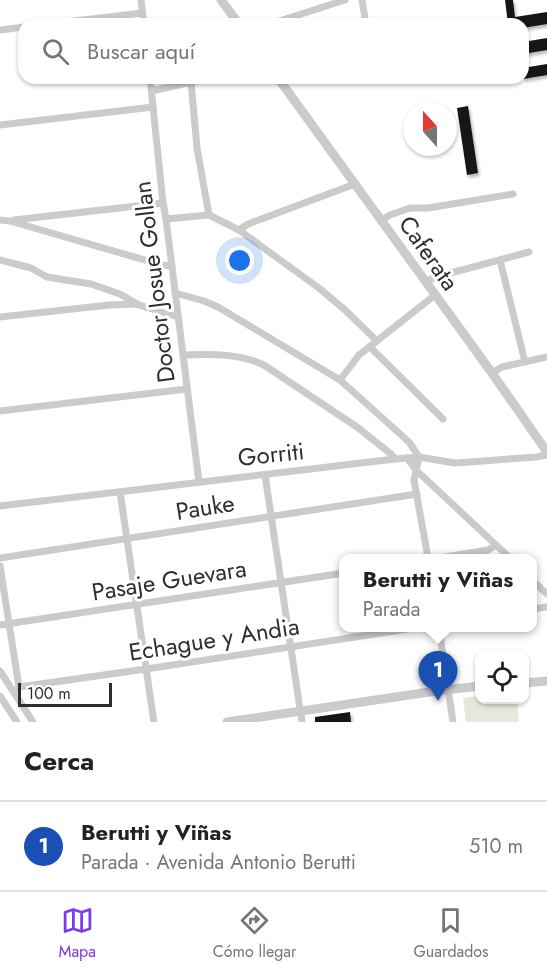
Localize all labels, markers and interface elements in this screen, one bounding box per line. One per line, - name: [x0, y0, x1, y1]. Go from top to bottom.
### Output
- search box: [18, 18, 529, 84]
- icon: search: [39, 35, 72, 68]
- text: Buscar aquí: [87, 35, 195, 67]
- north arrow: [403, 102, 457, 156]
- street label: Doctor Josue Gollan: [124, 179, 184, 385]
- street label: Caferata: [390, 208, 468, 298]
- your location: [225, 246, 254, 275]
- street label: Gorriti: [236, 433, 306, 475]
- street label: Pauke: [173, 485, 237, 529]
- street label: Pasaje Guevara: [89, 551, 249, 609]
- popup: [339, 554, 537, 632]
- text: Berutti y Viñas: [363, 563, 513, 595]
- text: Parada: [363, 595, 420, 624]
- street label: Echague y Andia: [126, 608, 302, 670]
- map controls: [475, 650, 529, 704]
- button: locate: [475, 650, 529, 704]
- pin: 1: [418, 652, 458, 701]
- scale bar: [18, 680, 112, 708]
- text: 100 m: [27, 682, 71, 705]
- text: Cerca: [24, 742, 94, 780]
- text: Berutti y Viñas: [81, 816, 231, 848]
- text: 1: [38, 832, 49, 861]
- text: 510 m: [469, 832, 523, 861]
- text: Parada · Avenida Antonio Berutti: [81, 848, 356, 877]
- tab: Mapa: [58, 904, 96, 963]
- tab: Cómo llegar: [213, 904, 296, 963]
- tab: Guardados: [413, 904, 489, 963]

